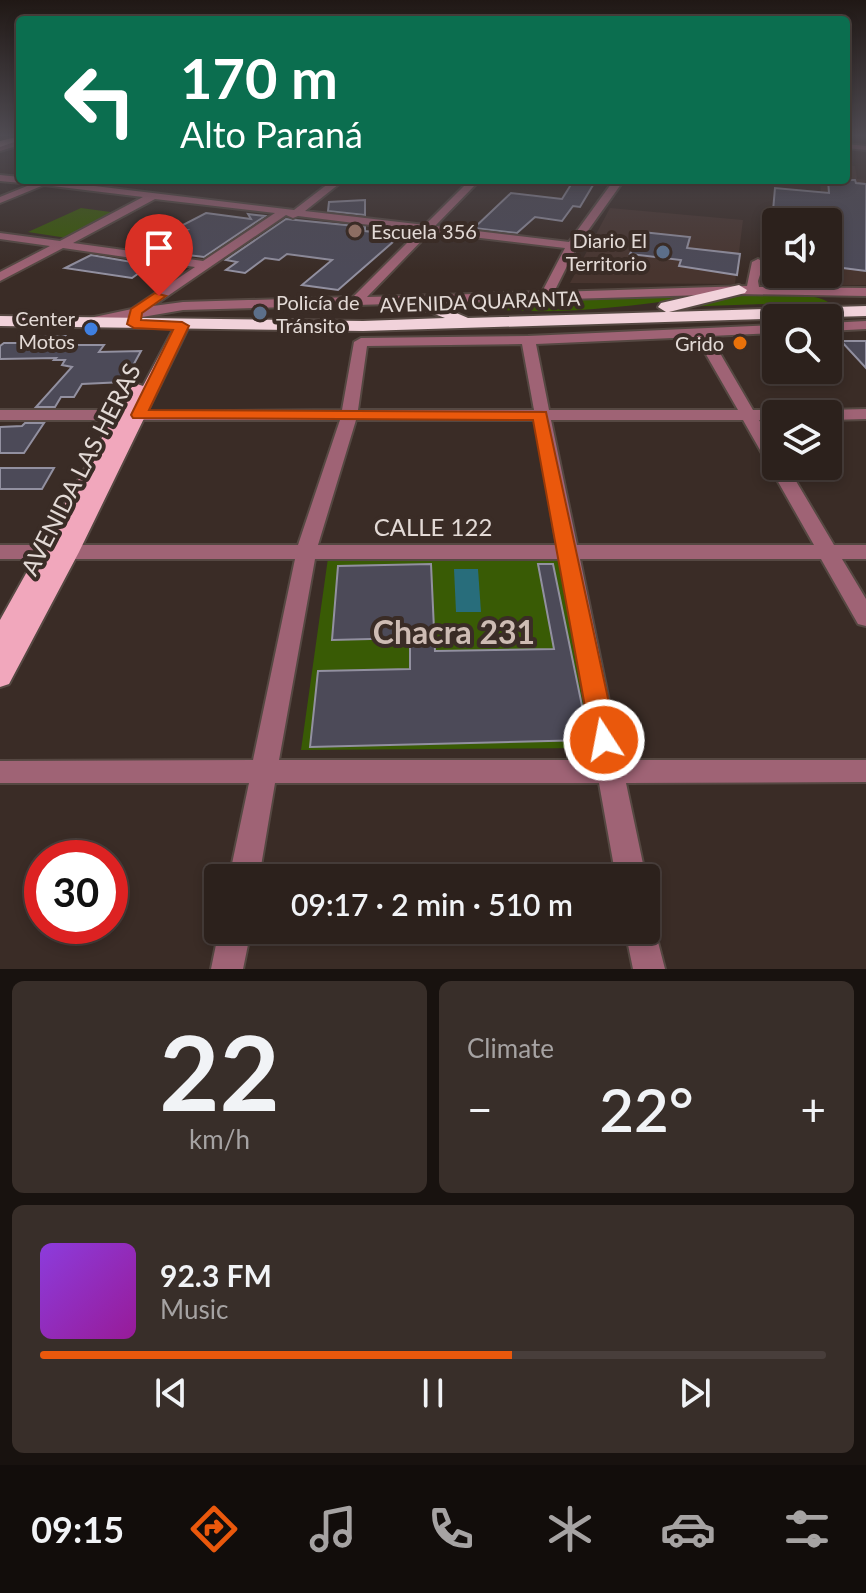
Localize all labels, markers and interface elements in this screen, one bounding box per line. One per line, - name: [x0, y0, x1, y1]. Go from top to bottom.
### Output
- text: 170 m: [180, 44, 338, 111]
- icon: left: [48, 48, 152, 152]
- text: Alto Paraná: [180, 112, 363, 156]
- map controls: [762, 208, 842, 480]
- button: sound: [762, 208, 842, 288]
- pin: [125, 214, 193, 296]
- place label: Escuela 356: [371, 219, 477, 243]
- marker: Escuela 356: [346, 222, 364, 240]
- icon: arrive: [137, 226, 181, 270]
- place label: Diario El Territorio: [566, 228, 647, 275]
- marker: Diario El Territorio: [654, 243, 672, 261]
- street label: AVENIDA QUARANTA: [379, 285, 581, 316]
- place label: Policía de Tránsito: [276, 290, 360, 337]
- marker: Policía de Tránsito: [251, 304, 269, 322]
- button: search: [762, 304, 842, 384]
- place label: Center Motos: [15, 306, 76, 353]
- marker: Center Motos: [82, 320, 100, 338]
- place label: Grido: [675, 331, 724, 355]
- marker: Grido: [731, 334, 749, 352]
- street label: AVENIDA LAS HERAS: [14, 358, 146, 580]
- button: layers: [762, 400, 842, 480]
- street label: CALLE 122: [374, 512, 492, 541]
- district label: Chacra 231: [373, 612, 535, 651]
- position arrow: [562, 698, 646, 782]
- speed limit sign: 30: [24, 840, 128, 944]
- text: 09:17 · 2 min · 510 m: [291, 886, 573, 922]
- text: 22: [159, 1008, 280, 1133]
- text: Climate: [467, 1032, 554, 1064]
- text: 22°: [599, 1073, 694, 1145]
- text: −: [467, 1083, 493, 1135]
- text: +: [800, 1083, 826, 1135]
- text: km/h: [189, 1123, 250, 1155]
- text: 92.3 FM: [160, 1257, 272, 1293]
- text: Music: [160, 1293, 228, 1325]
- icon: previous: [149, 1371, 193, 1415]
- icon: pause: [411, 1371, 455, 1415]
- icon: next: [673, 1371, 717, 1415]
- icon: directions: [186, 1501, 242, 1557]
- icon: music: [305, 1501, 361, 1557]
- icon: phone: [423, 1501, 479, 1557]
- icon: climate: [542, 1501, 598, 1557]
- icon: car: [660, 1501, 716, 1557]
- icon: filters: [779, 1501, 835, 1557]
- text: 09:15: [31, 1507, 124, 1551]

